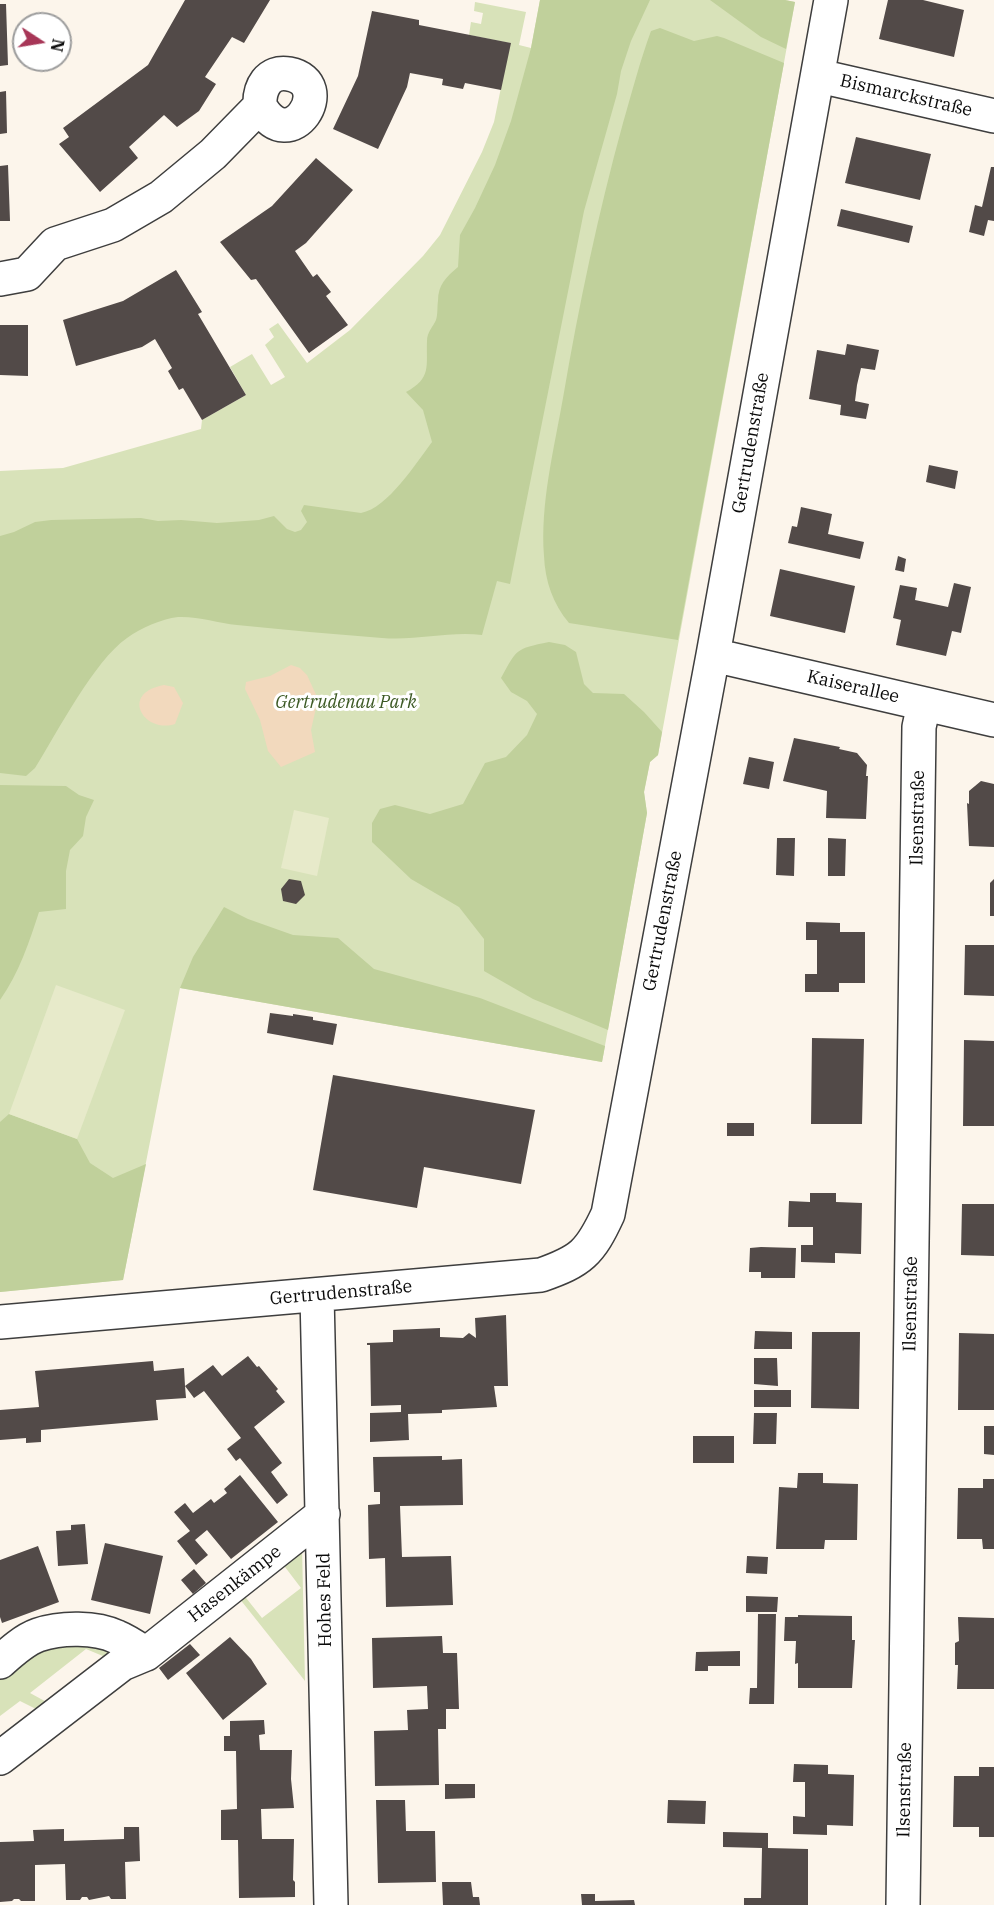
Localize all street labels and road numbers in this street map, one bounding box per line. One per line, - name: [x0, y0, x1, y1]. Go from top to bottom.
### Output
- street label: Bismarckstraße: [838, 70, 974, 122]
- street label: Gertrudenstraße: [728, 371, 774, 515]
- street label: Kaiserallee: [805, 666, 901, 708]
- street label: Ilsenstraße: [906, 770, 930, 866]
- street label: Gertrudenstraße: [639, 849, 687, 993]
- street label: Ilsenstraße: [899, 1256, 923, 1352]
- street label: Gertrudenstraße: [269, 1276, 413, 1310]
- street label: Hasenkämpe: [184, 1541, 286, 1627]
- street label: Hohes Feld: [313, 1552, 337, 1648]
- street label: Ilsenstraße: [893, 1742, 917, 1838]

